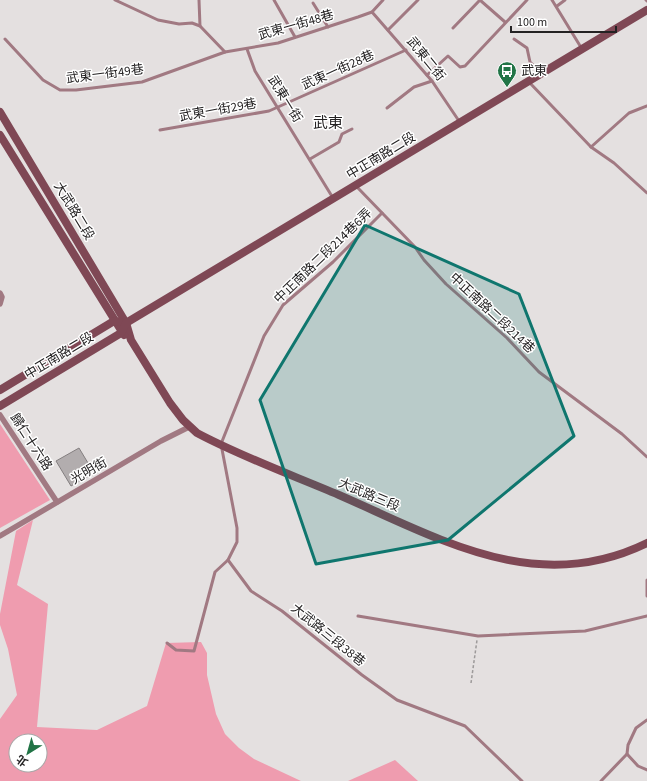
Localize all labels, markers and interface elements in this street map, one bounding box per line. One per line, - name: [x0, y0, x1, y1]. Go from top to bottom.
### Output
- street label: 武東一街48巷: [256, 6, 336, 44]
- scale bar: [511, 8, 616, 34]
- text: 100 m: [517, 14, 547, 31]
- street label: 武東二街: [403, 33, 449, 85]
- street label: 武東一街28巷: [299, 46, 377, 94]
- street label: 武東一街49巷: [65, 60, 145, 88]
- bus stop icon: 武東: [496, 60, 518, 88]
- place label: 武東: [521, 62, 547, 80]
- street label: 武東一街: [264, 72, 306, 126]
- street label: 武東一街29巷: [178, 94, 258, 126]
- district label: 武東: [313, 113, 343, 134]
- street label: 中正南路二段: [343, 128, 419, 184]
- street label: 大武路二段: [50, 179, 98, 243]
- street label: 中正南路二段214巷6弄: [270, 204, 376, 308]
- street label: 中正南路二段214巷: [445, 269, 539, 357]
- street label: 中正南路二段: [21, 328, 97, 384]
- street label: 歸仁十六路: [6, 410, 56, 474]
- street label: 光明街: [68, 453, 110, 489]
- street label: 大武路三段: [336, 474, 402, 516]
- street label: 大武路三段38巷: [287, 599, 369, 671]
- north arrow: [8, 733, 48, 773]
- text: 北: [13, 751, 31, 770]

